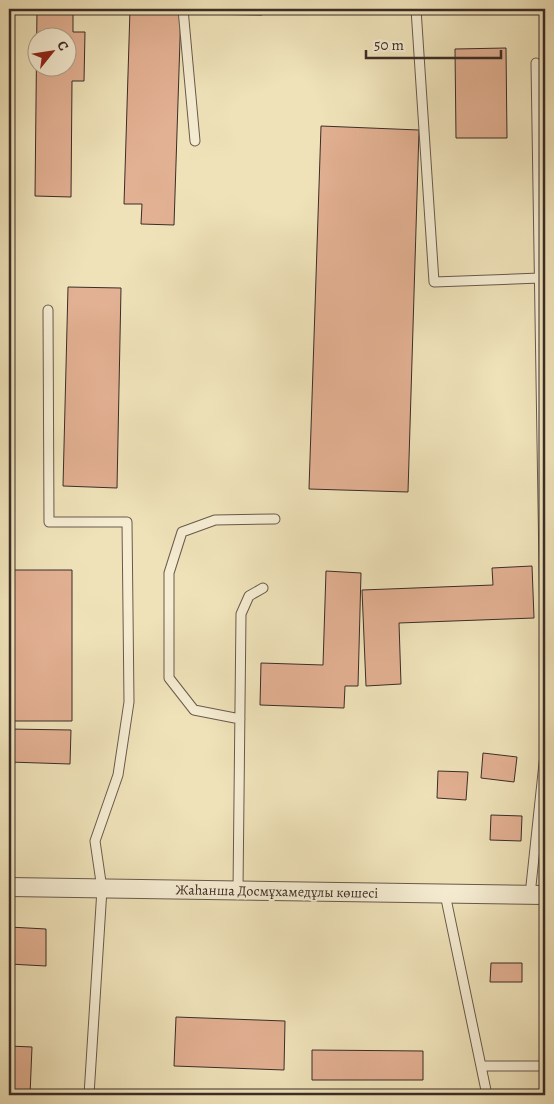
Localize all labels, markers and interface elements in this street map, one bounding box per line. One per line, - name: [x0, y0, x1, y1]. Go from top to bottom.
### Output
- north arrow: [28, 28, 78, 78]
- scale bar: [366, 28, 502, 60]
- text: 50 m: [374, 35, 404, 55]
- text: С: [52, 37, 73, 55]
- street label: Жаһанша Досмұхамедұлы көшесі: [175, 880, 379, 903]

